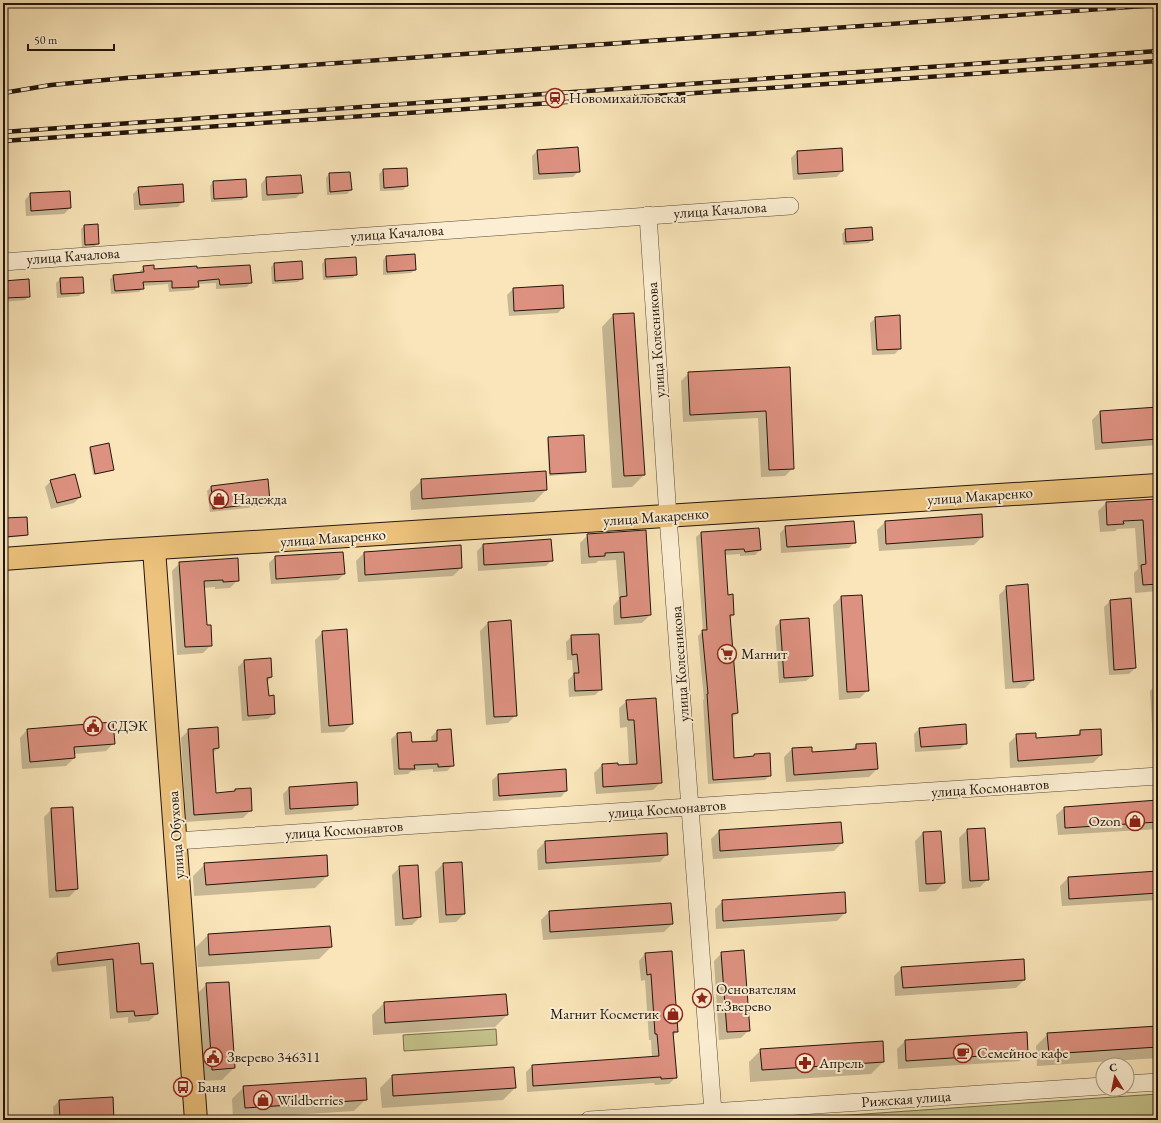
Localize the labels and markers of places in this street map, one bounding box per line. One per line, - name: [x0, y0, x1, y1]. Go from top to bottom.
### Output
- station icon: Новомихайловская: [544, 87, 566, 109]
- place label: Новомихайловская: [569, 88, 686, 107]
- shop icon: Надежда: [208, 488, 230, 510]
- place label: Надежда: [233, 489, 287, 508]
- supermarket icon: Магнит: [716, 643, 738, 665]
- place label: Магнит: [741, 644, 787, 663]
- public building icon: СДЭК: [82, 715, 104, 737]
- place label: СДЭК: [107, 716, 148, 735]
- shop icon: Ozon: [1124, 810, 1146, 832]
- place label: Ozon: [1089, 811, 1121, 830]
- place label: Основателям г.Зверево: [716, 979, 797, 1015]
- place icon: Основателям г.Зверево: [691, 987, 713, 1009]
- shop icon: Магнит Косметик: [662, 1003, 684, 1025]
- place label: Магнит Косметик: [550, 1004, 659, 1023]
- cafe icon: Семейное кафе: [952, 1042, 974, 1064]
- place label: Семейное кафе: [977, 1043, 1068, 1062]
- public building icon: Зверево 346311: [202, 1046, 224, 1068]
- place label: Зверево 346311: [227, 1047, 320, 1066]
- pharmacy icon: Апрель: [794, 1052, 816, 1074]
- place label: Апрель: [818, 1053, 864, 1072]
- bus stop icon: Баня: [172, 1076, 194, 1098]
- place label: Баня: [197, 1077, 227, 1096]
- shop icon: Wildberries: [252, 1089, 274, 1111]
- place label: Wildberries: [277, 1090, 343, 1109]

